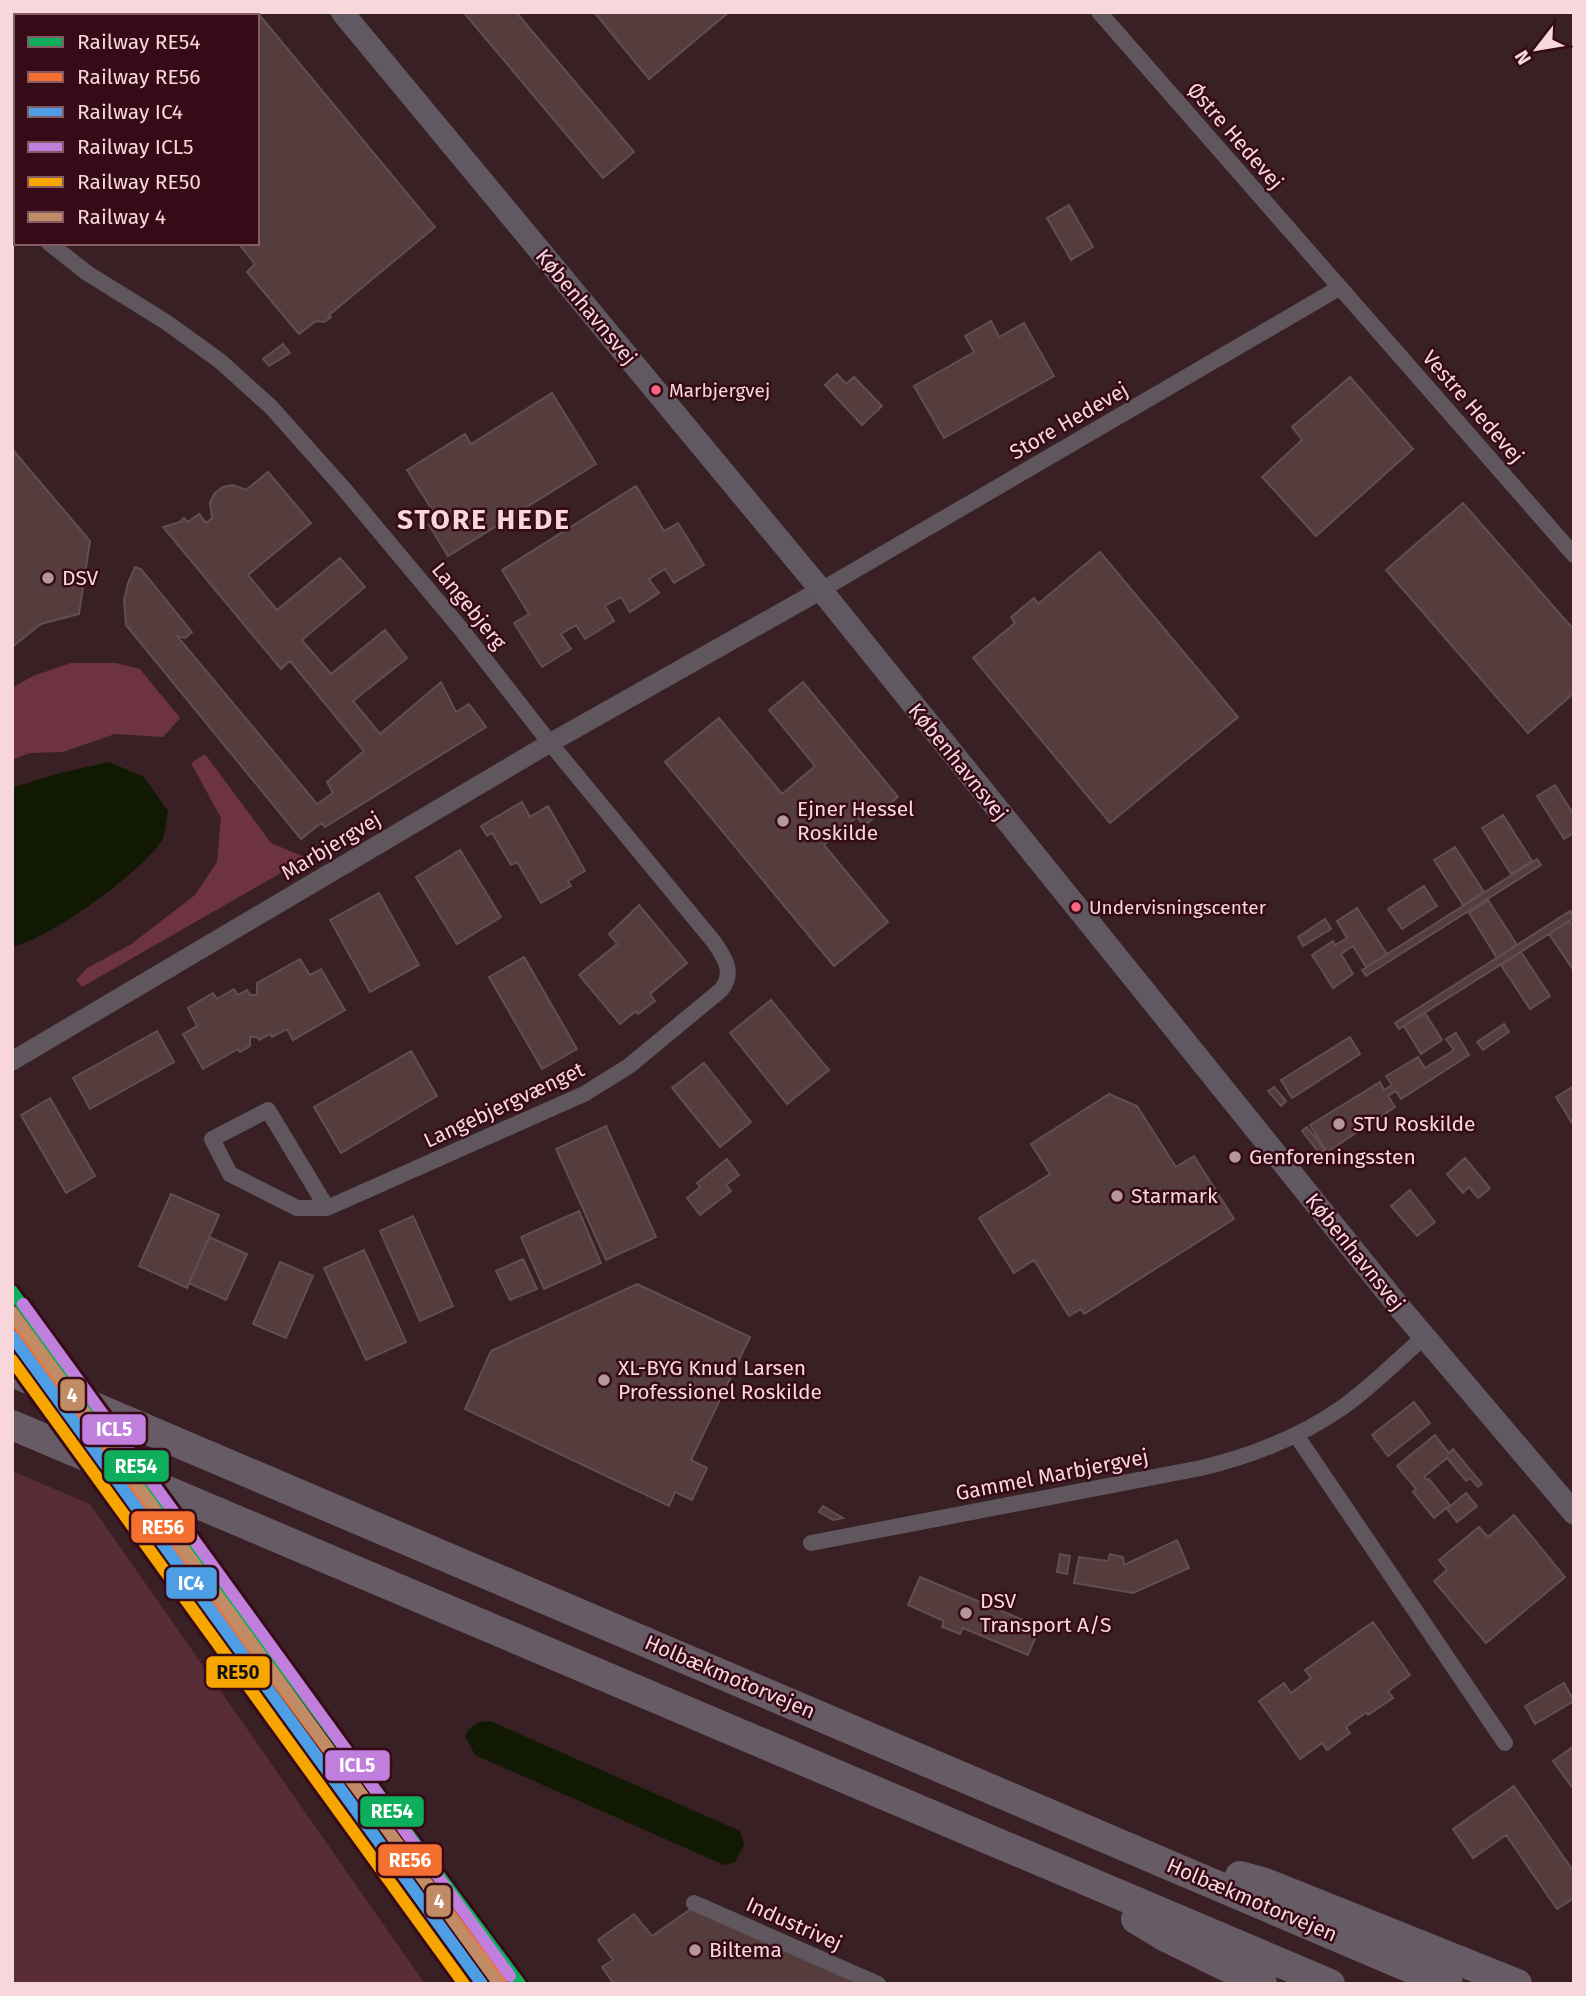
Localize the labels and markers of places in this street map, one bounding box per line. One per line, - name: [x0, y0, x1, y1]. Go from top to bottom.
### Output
- place label: Marbjergvej: [669, 379, 770, 402]
- marker: Marbjergvej: [649, 383, 663, 397]
- place label: DSV: [62, 565, 99, 591]
- marker: DSV: [40, 570, 56, 586]
- place label: Ejner Hessel Roskilde: [797, 796, 914, 846]
- marker: Ejner Hessel Roskilde: [775, 813, 791, 829]
- place label: Undervisningscenter: [1089, 896, 1267, 919]
- marker: Undervisningscenter: [1069, 900, 1083, 914]
- place label: STU Roskilde: [1353, 1111, 1476, 1137]
- marker: STU Roskilde: [1331, 1116, 1347, 1132]
- place label: Genforeningssten: [1249, 1144, 1416, 1170]
- marker: Genforeningssten: [1227, 1149, 1243, 1165]
- place label: Starmark: [1131, 1183, 1218, 1209]
- marker: Starmark: [1109, 1188, 1125, 1204]
- place label: XL-BYG Knud Larsen Professionel Roskilde: [618, 1355, 822, 1405]
- marker: XL-BYG Knud Larsen Professionel Roskilde: [596, 1372, 612, 1388]
- place label: DSV Transport A/S: [980, 1588, 1112, 1638]
- marker: DSV Transport A/S: [958, 1605, 974, 1621]
- place label: Biltema: [709, 1937, 782, 1963]
- marker: Biltema: [687, 1942, 703, 1958]

